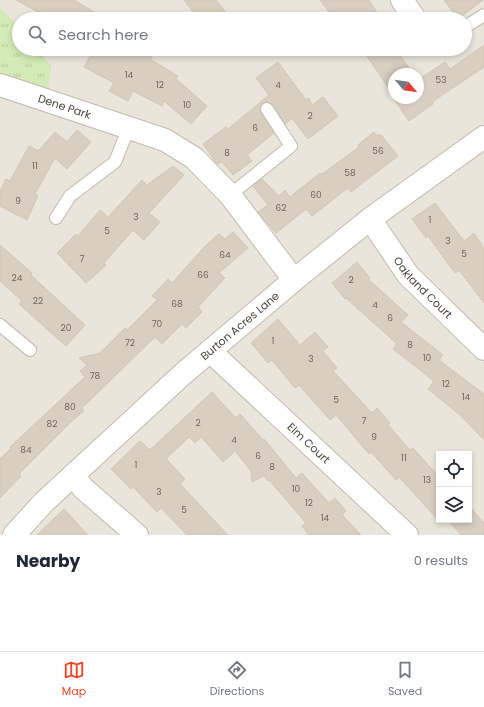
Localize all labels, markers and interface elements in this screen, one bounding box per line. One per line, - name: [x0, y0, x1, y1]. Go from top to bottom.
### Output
- search box: [12, 12, 472, 56]
- icon: search: [26, 23, 48, 45]
- text: Search here: [58, 24, 148, 45]
- north arrow: [388, 68, 424, 104]
- house number: 14: [125, 69, 134, 81]
- house number: 53: [436, 74, 446, 86]
- house number: 12: [156, 79, 164, 91]
- house number: 4: [275, 79, 281, 91]
- street label: Dene Park: [36, 90, 93, 123]
- house number: 10: [183, 99, 192, 111]
- house number: 2: [307, 110, 313, 122]
- house number: 6: [252, 122, 258, 134]
- house number: 56: [372, 145, 384, 157]
- house number: 8: [224, 147, 230, 159]
- house number: 11: [32, 160, 38, 172]
- house number: 58: [344, 167, 356, 179]
- house number: 60: [310, 189, 322, 201]
- house number: 9: [15, 195, 21, 207]
- house number: 62: [276, 202, 286, 214]
- house number: 3: [133, 211, 139, 223]
- house number: 1: [429, 214, 432, 226]
- house number: 5: [104, 225, 110, 237]
- house number: 3: [445, 235, 451, 247]
- house number: 5: [461, 248, 467, 260]
- house number: 64: [219, 249, 231, 261]
- house number: 7: [80, 253, 85, 265]
- street label: Oakland Court: [390, 253, 456, 322]
- house number: 66: [197, 269, 209, 281]
- house number: 24: [12, 272, 23, 284]
- house number: 2: [348, 274, 354, 286]
- street label: Burton Acres Lane: [197, 288, 283, 364]
- house number: 22: [33, 295, 43, 307]
- house number: 68: [171, 298, 183, 310]
- house number: 4: [372, 299, 378, 311]
- house number: 6: [387, 312, 393, 324]
- house number: 70: [152, 318, 163, 330]
- house number: 20: [61, 322, 72, 334]
- house number: 1: [272, 335, 275, 347]
- house number: 72: [125, 337, 135, 349]
- house number: 8: [407, 339, 413, 351]
- house number: 10: [423, 352, 432, 364]
- house number: 3: [308, 353, 314, 365]
- house number: 78: [90, 370, 101, 382]
- house number: 12: [442, 378, 450, 390]
- house number: 14: [462, 391, 471, 403]
- house number: 5: [333, 394, 339, 406]
- house number: 80: [64, 401, 76, 413]
- house number: 7: [362, 415, 367, 427]
- house number: 2: [195, 417, 201, 429]
- house number: 82: [47, 418, 57, 430]
- street label: Elm Court: [284, 419, 334, 467]
- house number: 9: [371, 431, 377, 443]
- house number: 4: [231, 434, 237, 446]
- house number: 84: [20, 444, 32, 456]
- house number: 6: [255, 450, 261, 462]
- map controls: [436, 451, 472, 523]
- button: locate: [436, 451, 472, 487]
- house number: 11: [401, 452, 407, 464]
- house number: 1: [135, 459, 138, 471]
- house number: 8: [269, 461, 275, 473]
- house number: 13: [423, 474, 431, 486]
- house number: 10: [292, 483, 301, 495]
- house number: 3: [156, 486, 162, 498]
- button: layers: [436, 487, 472, 523]
- house number: 12: [305, 497, 313, 509]
- house number: 5: [181, 504, 187, 516]
- house number: 14: [321, 512, 330, 524]
- text: Nearby: [16, 549, 80, 573]
- text: 0 results: [414, 551, 468, 570]
- tab: Map: [62, 659, 86, 700]
- tab: Directions: [210, 659, 264, 700]
- tab: Saved: [388, 659, 422, 700]

